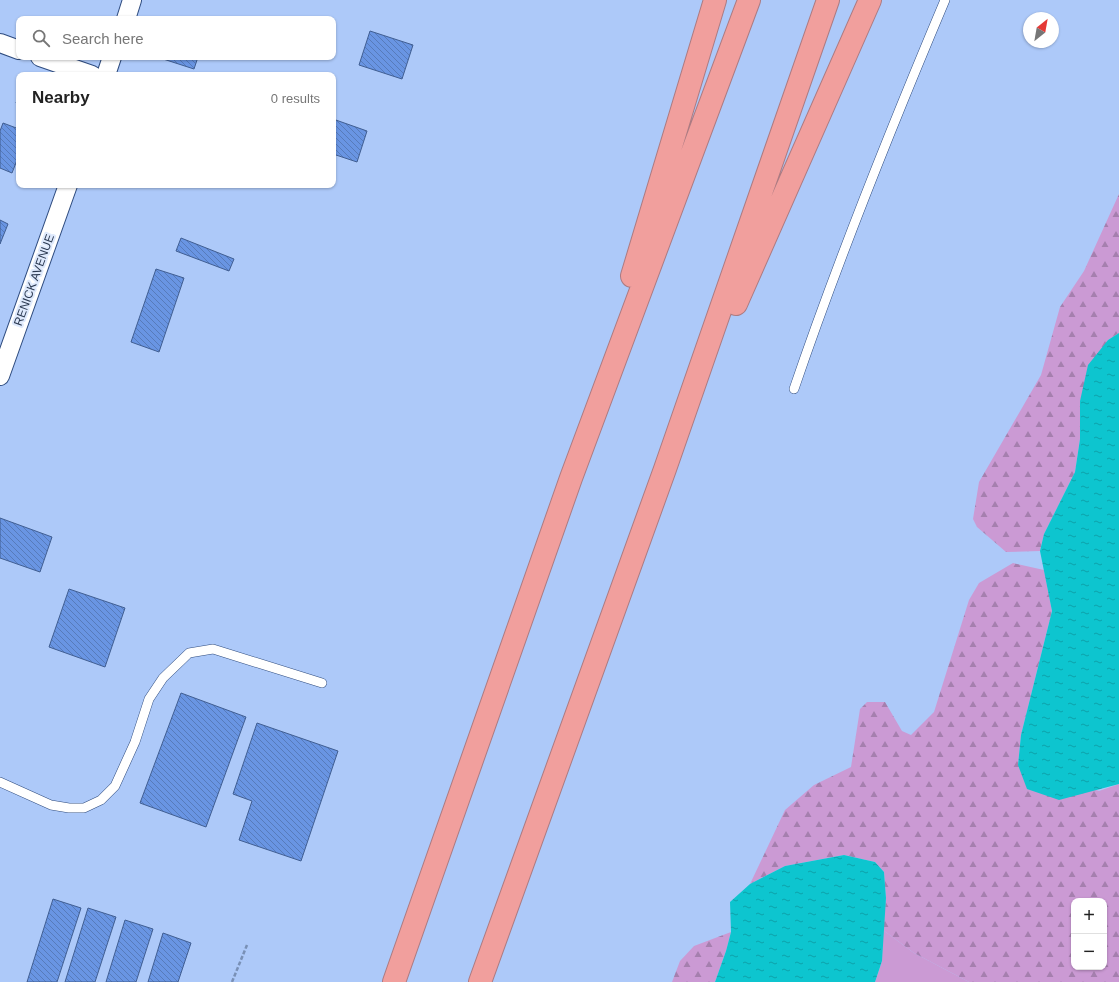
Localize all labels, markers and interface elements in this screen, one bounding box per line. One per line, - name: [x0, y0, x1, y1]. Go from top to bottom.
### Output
- north arrow: [1023, 12, 1059, 48]
- search box: [16, 16, 336, 60]
- icon: search: [30, 27, 52, 49]
- text: Search here: [62, 30, 144, 47]
- text: Nearby: [32, 88, 90, 107]
- text: 0 results: [271, 91, 320, 106]
- street label: RENICK AVENUE: [11, 232, 57, 328]
- map controls: [1071, 898, 1107, 970]
- button: +: [1071, 898, 1107, 934]
- button: −: [1071, 934, 1107, 970]

